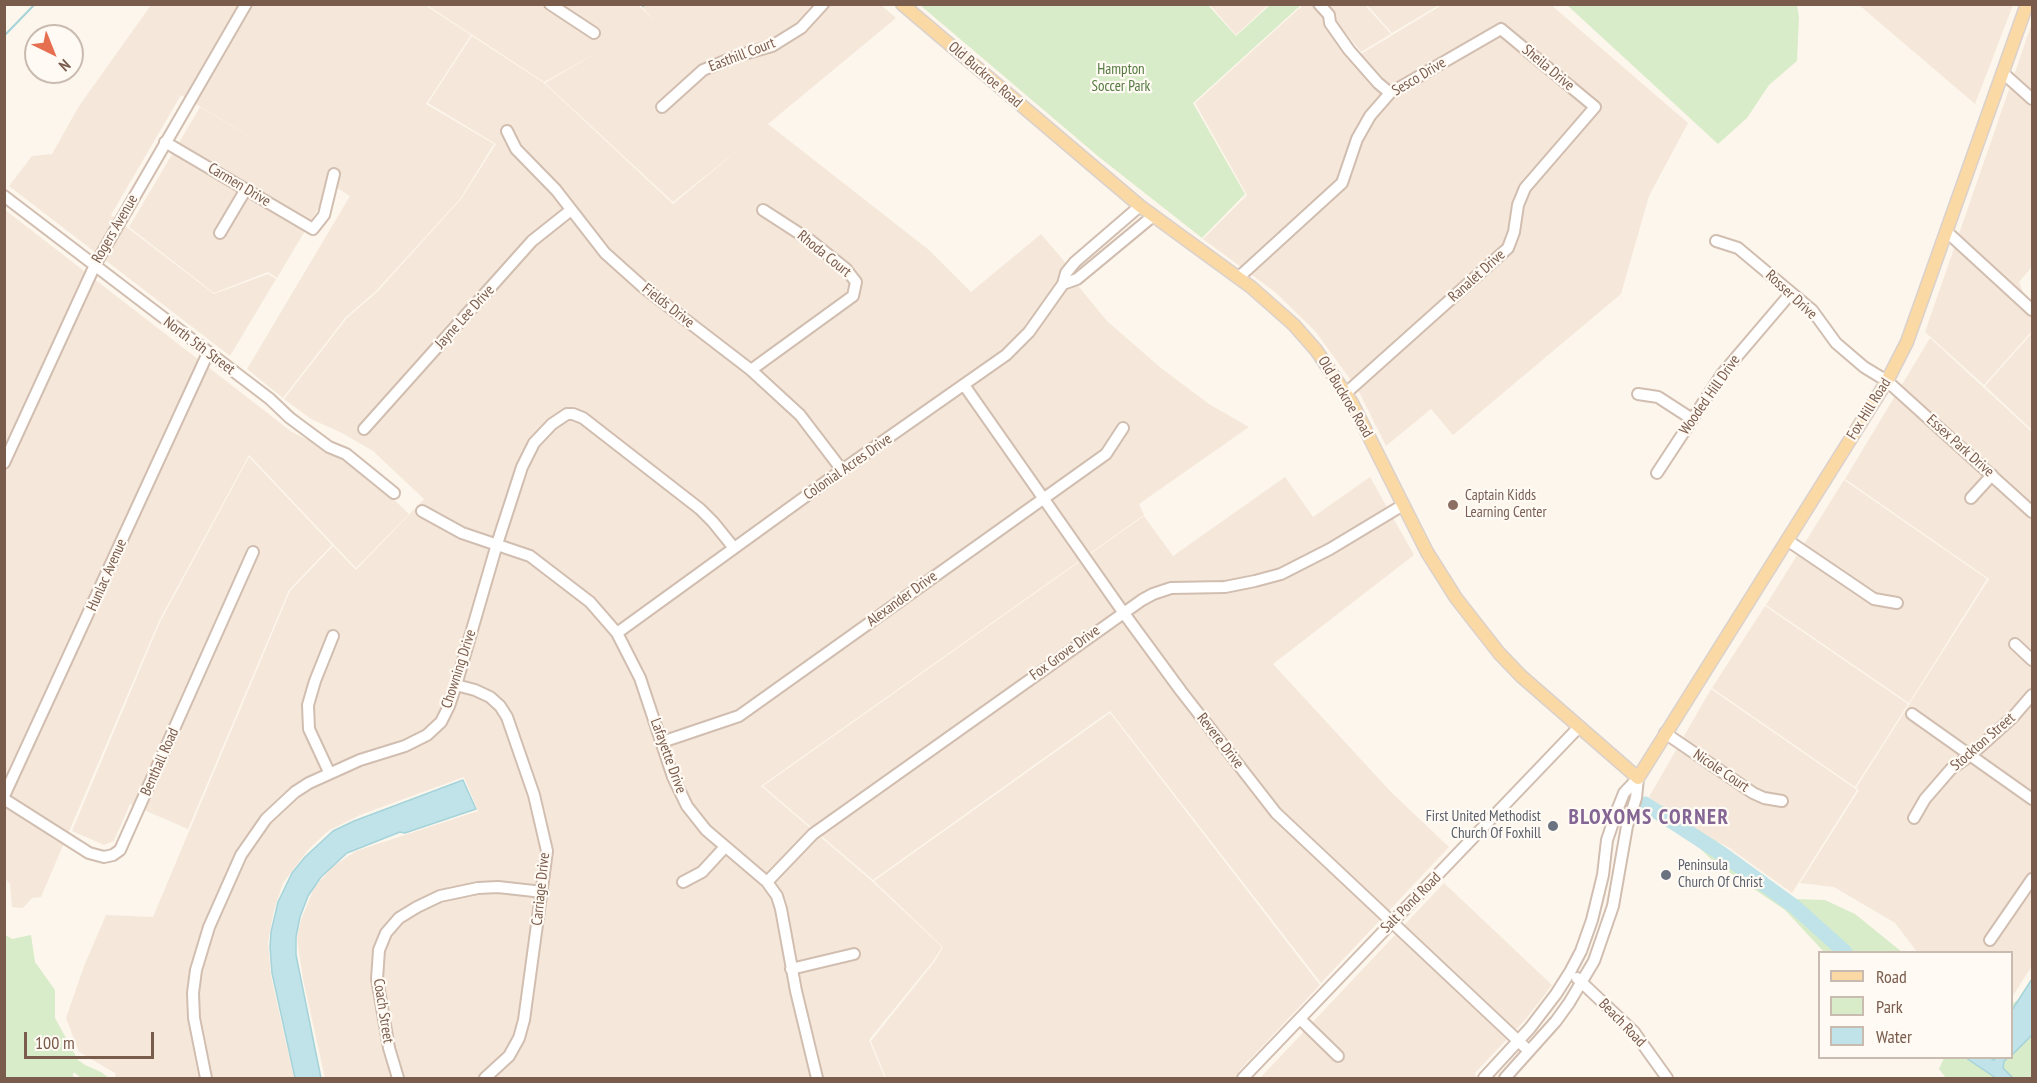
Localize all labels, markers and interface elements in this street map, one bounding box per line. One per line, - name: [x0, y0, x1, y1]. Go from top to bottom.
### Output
- north arrow: [24, 24, 84, 84]
- street label: Easthill Court: [706, 34, 778, 76]
- street label: Old Buckroe Road: [944, 38, 1026, 112]
- street label: Sheila Drive: [1518, 41, 1578, 95]
- street label: Sesco Drive: [1389, 54, 1449, 100]
- text: N: [55, 55, 75, 76]
- park label: Hampton Soccer Park: [1092, 61, 1150, 96]
- street label: Carmen Drive: [204, 159, 274, 211]
- street label: Rogers Avenue: [88, 192, 142, 266]
- street label: Rhoda Court: [793, 227, 855, 281]
- street label: Ranalet Drive: [1445, 246, 1509, 306]
- street label: Rosser Drive: [1761, 267, 1821, 323]
- street label: Fields Drive: [638, 280, 698, 332]
- street label: Jayne Lee Drive: [432, 281, 498, 353]
- street label: North 5th Street: [160, 313, 238, 379]
- street label: Wooded Hill Drive: [1676, 352, 1744, 438]
- street label: Old Buckroe Road: [1314, 353, 1376, 441]
- street label: Fox Hill Road: [1843, 375, 1895, 443]
- street label: Essex Park Drive: [1923, 411, 1997, 481]
- street label: Colonial Acres Drive: [800, 430, 896, 504]
- place label: Captain Kidds Learning Center: [1465, 487, 1546, 522]
- marker: Captain Kidds Learning Center: [1446, 498, 1460, 512]
- street label: Hunlac Avenue: [83, 536, 131, 614]
- street label: Alexander Drive: [863, 567, 941, 631]
- street label: Fox Grove Drive: [1027, 622, 1103, 684]
- street label: Chowning Drive: [438, 627, 480, 711]
- street label: Stockton Street: [1947, 709, 2019, 775]
- street label: Revere Drive: [1193, 710, 1247, 772]
- street label: Lafayette Drive: [646, 716, 690, 796]
- street label: Benthall Road: [137, 725, 183, 799]
- street label: Nicole Court: [1690, 746, 1752, 796]
- district label: BLOXOMS CORNER: [1568, 805, 1730, 831]
- place label: First United Methodist Church Of Foxhill: [1426, 808, 1541, 843]
- marker: First United Methodist Church Of Foxhill: [1546, 819, 1560, 833]
- street label: Carriage Drive: [528, 852, 554, 926]
- place label: Peninsula Church Of Christ: [1678, 857, 1763, 892]
- marker: Peninsula Church Of Christ: [1659, 868, 1673, 882]
- street label: Salt Pond Road: [1377, 869, 1445, 937]
- legend: [1818, 951, 2013, 1059]
- text: Road: [1876, 965, 1907, 988]
- street label: Coach Street: [369, 977, 397, 1045]
- street label: Beach Road: [1595, 995, 1649, 1051]
- text: Park: [1876, 995, 1903, 1018]
- scale bar: [27, 1020, 158, 1058]
- text: Water: [1876, 1025, 1912, 1048]
- text: 100 m: [35, 1031, 75, 1054]

